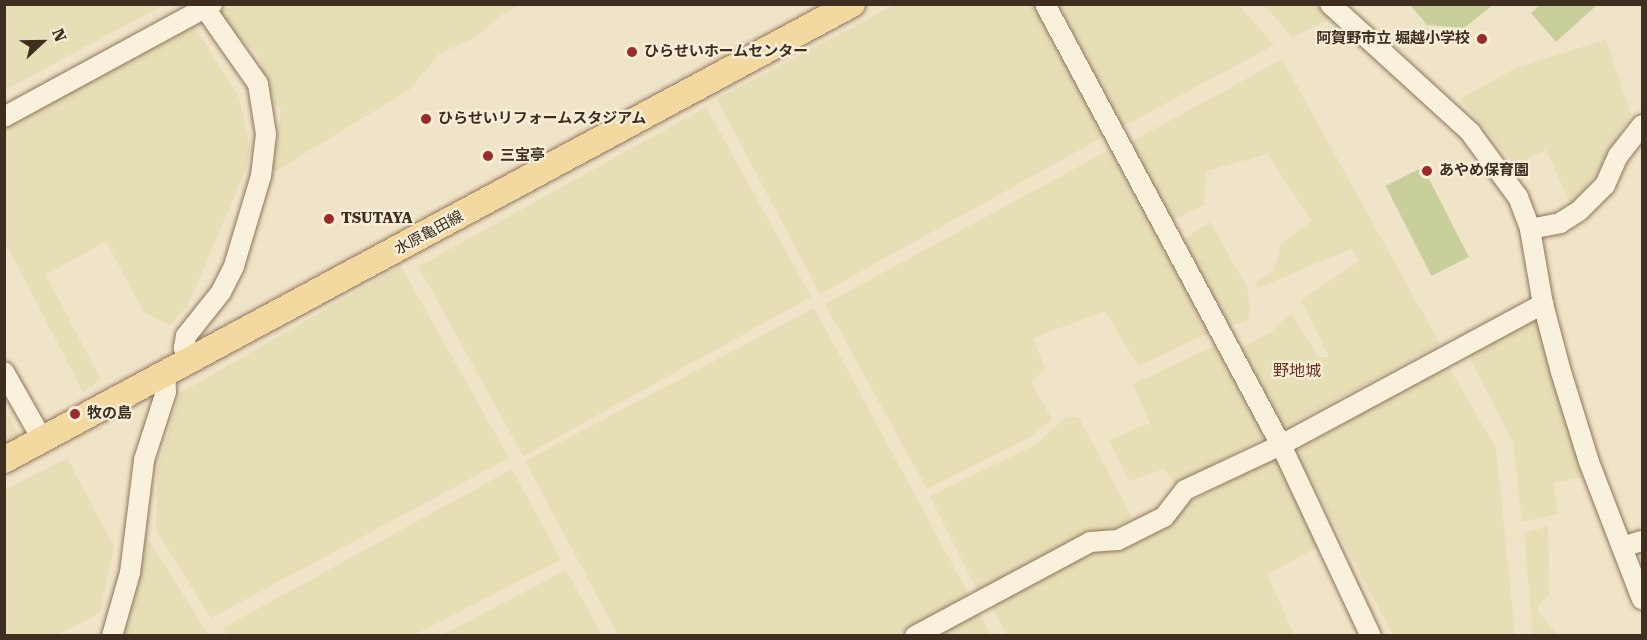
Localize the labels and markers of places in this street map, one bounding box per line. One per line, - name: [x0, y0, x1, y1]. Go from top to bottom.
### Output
- place label: 阿賀野市立 堀越小学校: [1316, 30, 1470, 48]
- marker: 阿賀野市立 堀越小学校: [1475, 32, 1489, 46]
- place label: ひらせいホームセンター: [644, 43, 809, 61]
- marker: ひらせいホームセンター: [625, 45, 639, 59]
- place label: ひらせいリフォームスタジアム: [438, 110, 648, 128]
- marker: ひらせいリフォームスタジアム: [419, 112, 433, 126]
- place label: 三宝亭: [500, 147, 545, 165]
- marker: 三宝亭: [481, 149, 495, 163]
- place label: あやめ保育園: [1439, 162, 1529, 180]
- marker: あやめ保育園: [1420, 164, 1434, 178]
- place label: TSUTAYA: [341, 210, 413, 228]
- marker: TSUTAYA: [322, 212, 336, 226]
- place label: 牧の島: [87, 405, 132, 423]
- marker: 牧の島: [68, 407, 82, 421]

